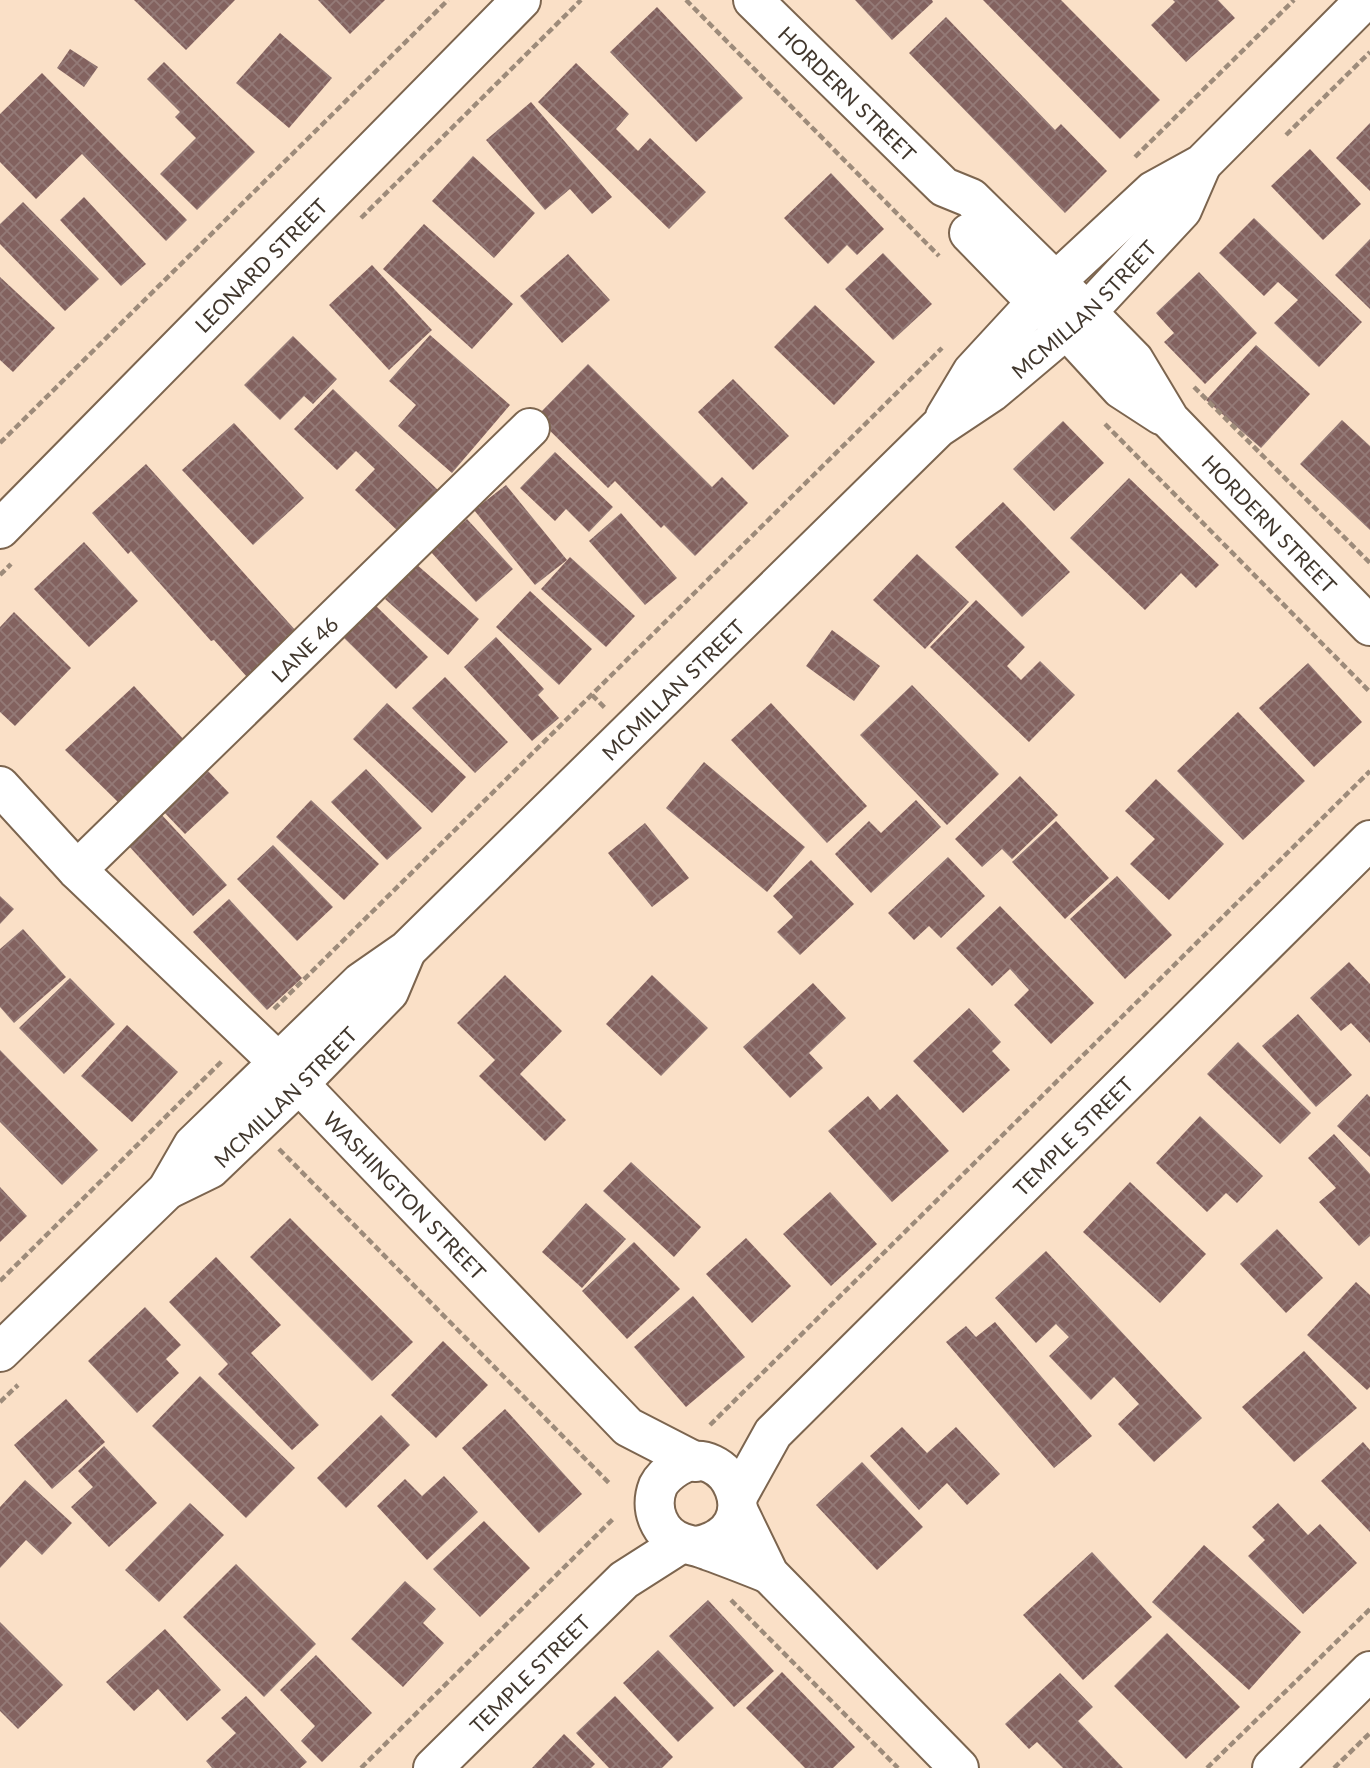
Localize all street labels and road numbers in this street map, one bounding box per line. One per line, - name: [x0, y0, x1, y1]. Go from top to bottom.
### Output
- street label: HORDERN STREET: [774, 20, 922, 166]
- street label: LEONARD STREET: [189, 192, 332, 337]
- street label: MCMILLAN STREET: [1006, 234, 1161, 383]
- street label: HORDERN STREET: [1198, 449, 1343, 598]
- street label: LANE 46: [265, 611, 342, 687]
- street label: MCMILLAN STREET: [596, 613, 749, 764]
- street label: MCMILLAN STREET: [208, 1021, 361, 1172]
- street label: TEMPLE STREET: [1007, 1070, 1138, 1200]
- street label: WASHINGTON STREET: [319, 1106, 492, 1285]
- street label: TEMPLE STREET: [464, 1608, 595, 1738]

